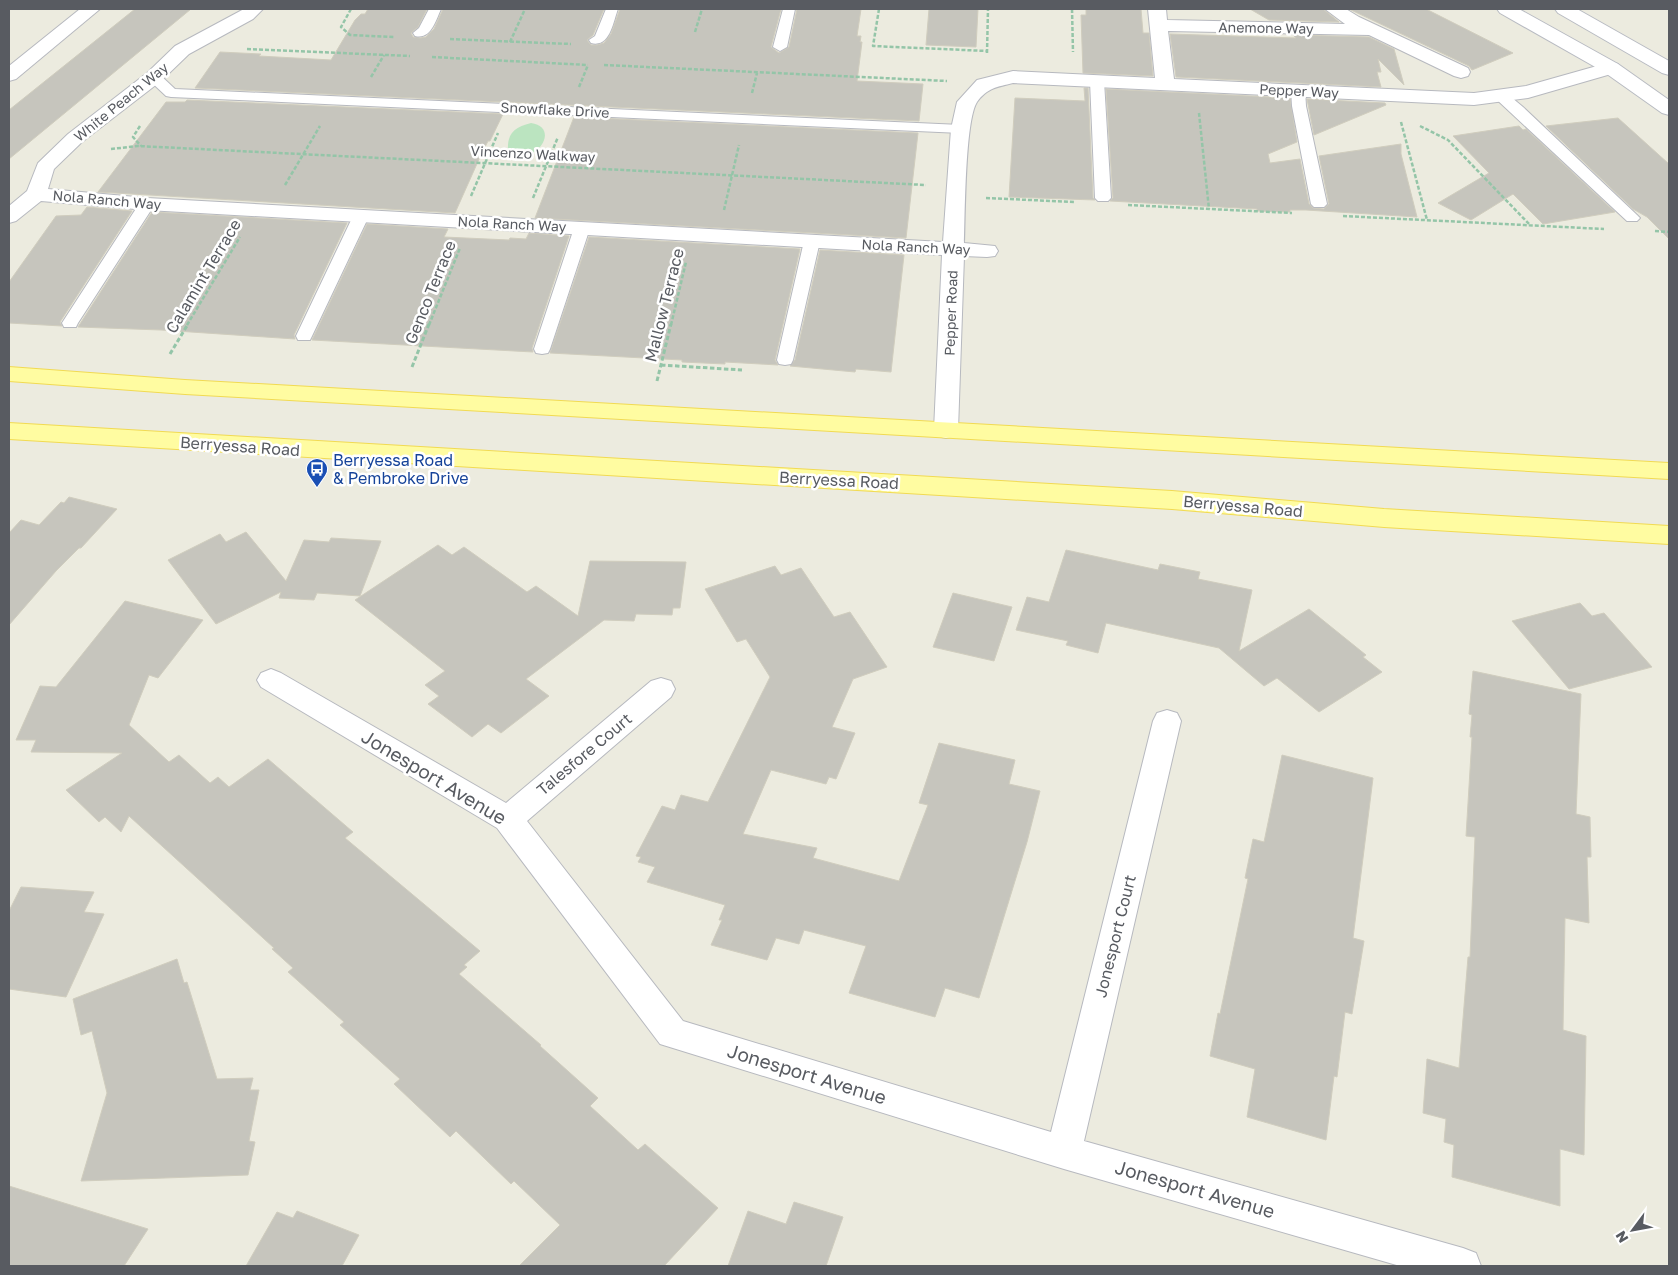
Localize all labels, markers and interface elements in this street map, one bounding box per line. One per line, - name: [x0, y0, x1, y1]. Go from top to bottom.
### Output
- street label: Anemone Way: [1218, 18, 1314, 37]
- street label: White Peach Way: [70, 58, 171, 145]
- street label: Pepper Way: [1259, 80, 1339, 101]
- street label: Snowflake Drive: [500, 98, 610, 121]
- street label: Vincenzo Walkway: [470, 142, 596, 165]
- street label: Nola Ranch Way: [52, 186, 162, 213]
- street label: Nola Ranch Way: [457, 212, 567, 235]
- street label: Calamint Terrace: [161, 215, 245, 337]
- street label: Nola Ranch Way: [861, 235, 971, 258]
- street label: Genco Terrace: [400, 237, 460, 347]
- street label: Mallow Terrace: [640, 246, 688, 364]
- street label: Pepper Road: [941, 270, 960, 356]
- street label: Berryessa Road: [179, 432, 301, 460]
- place label: Berryessa Road & Pembroke Drive: [333, 450, 469, 488]
- bus stop icon: Berryessa Road & Pembroke Drive: [305, 457, 329, 488]
- street label: Berryessa Road: [779, 467, 899, 493]
- street label: Berryessa Road: [1182, 491, 1304, 521]
- street label: Talesfore Court: [532, 708, 636, 800]
- street label: Jonesport Avenue: [358, 724, 511, 829]
- street label: Jonesport Court: [1090, 873, 1140, 999]
- street label: Jonesport Avenue: [725, 1038, 889, 1109]
- street label: Jonesport Avenue: [1113, 1155, 1278, 1222]
- north arrow: [1608, 1205, 1658, 1255]
- text: N: [1612, 1228, 1632, 1246]

